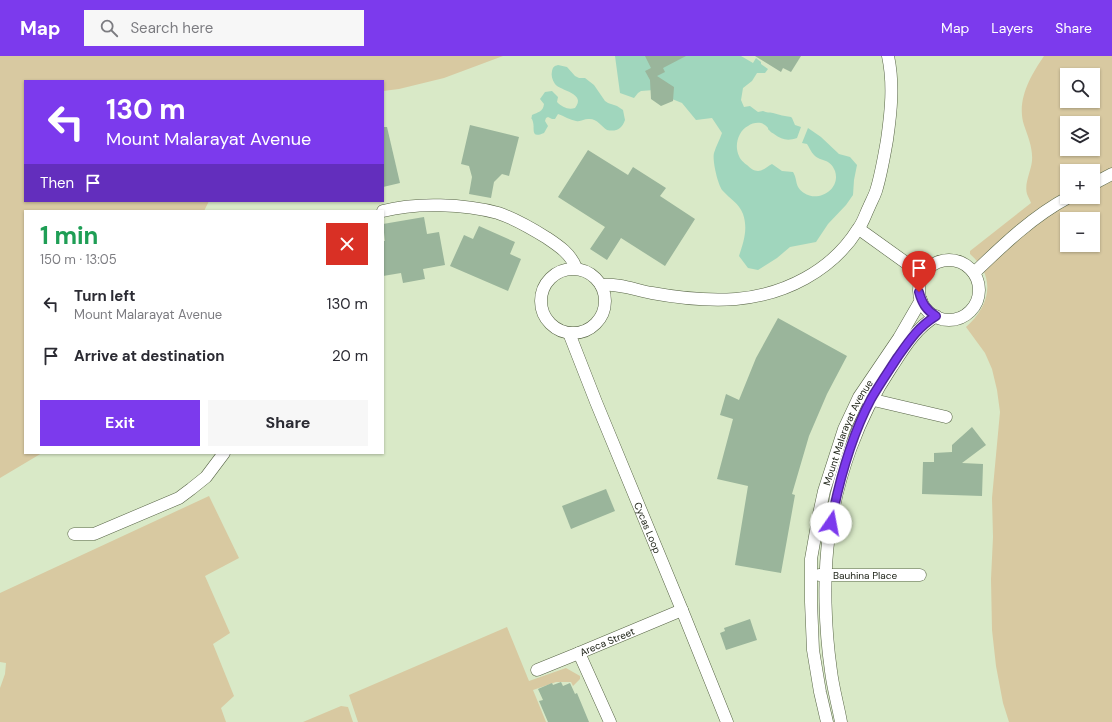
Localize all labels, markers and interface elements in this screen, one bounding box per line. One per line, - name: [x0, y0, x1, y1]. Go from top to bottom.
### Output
- search box: [84, 10, 364, 46]
- text: Map: [20, 16, 60, 41]
- icon: search: [98, 17, 120, 39]
- text: Search here: [130, 18, 213, 38]
- text: Map: [941, 19, 969, 37]
- text: Layers: [991, 19, 1033, 37]
- text: Share: [1055, 19, 1092, 37]
- map controls: [1060, 68, 1100, 252]
- button: search: [1060, 68, 1100, 108]
- text: 130 m: [106, 91, 186, 128]
- icon: left: [40, 96, 92, 148]
- button: layers: [1060, 116, 1100, 156]
- text: Mount Malarayat Avenue: [106, 127, 311, 151]
- button: +: [1060, 164, 1100, 204]
- icon: arrive: [82, 172, 104, 194]
- text: Then: [40, 173, 74, 193]
- button: −: [1060, 212, 1100, 252]
- text: 1 min: [40, 220, 98, 251]
- button: close: [326, 223, 368, 265]
- text: 150 m · 13:05: [40, 251, 117, 268]
- pin: [902, 251, 936, 292]
- icon: arrive: [908, 257, 930, 279]
- text: Turn left: [74, 286, 135, 306]
- icon: left: [40, 293, 62, 315]
- text: 130 m: [327, 294, 368, 314]
- text: Mount Malarayat Avenue: [74, 306, 222, 323]
- icon: arrive: [40, 345, 62, 367]
- text: Arrive at destination: [74, 346, 225, 366]
- text: 20 m: [332, 346, 368, 366]
- street label: Mount Malarayat Avenue: [820, 377, 876, 487]
- button: Exit: [40, 400, 200, 446]
- button: Share: [208, 400, 368, 446]
- street label: Cycas Loop: [631, 500, 664, 555]
- position arrow: [810, 502, 852, 544]
- street label: Bauhina Place: [833, 569, 897, 582]
- street label: Areca Street: [578, 625, 637, 659]

